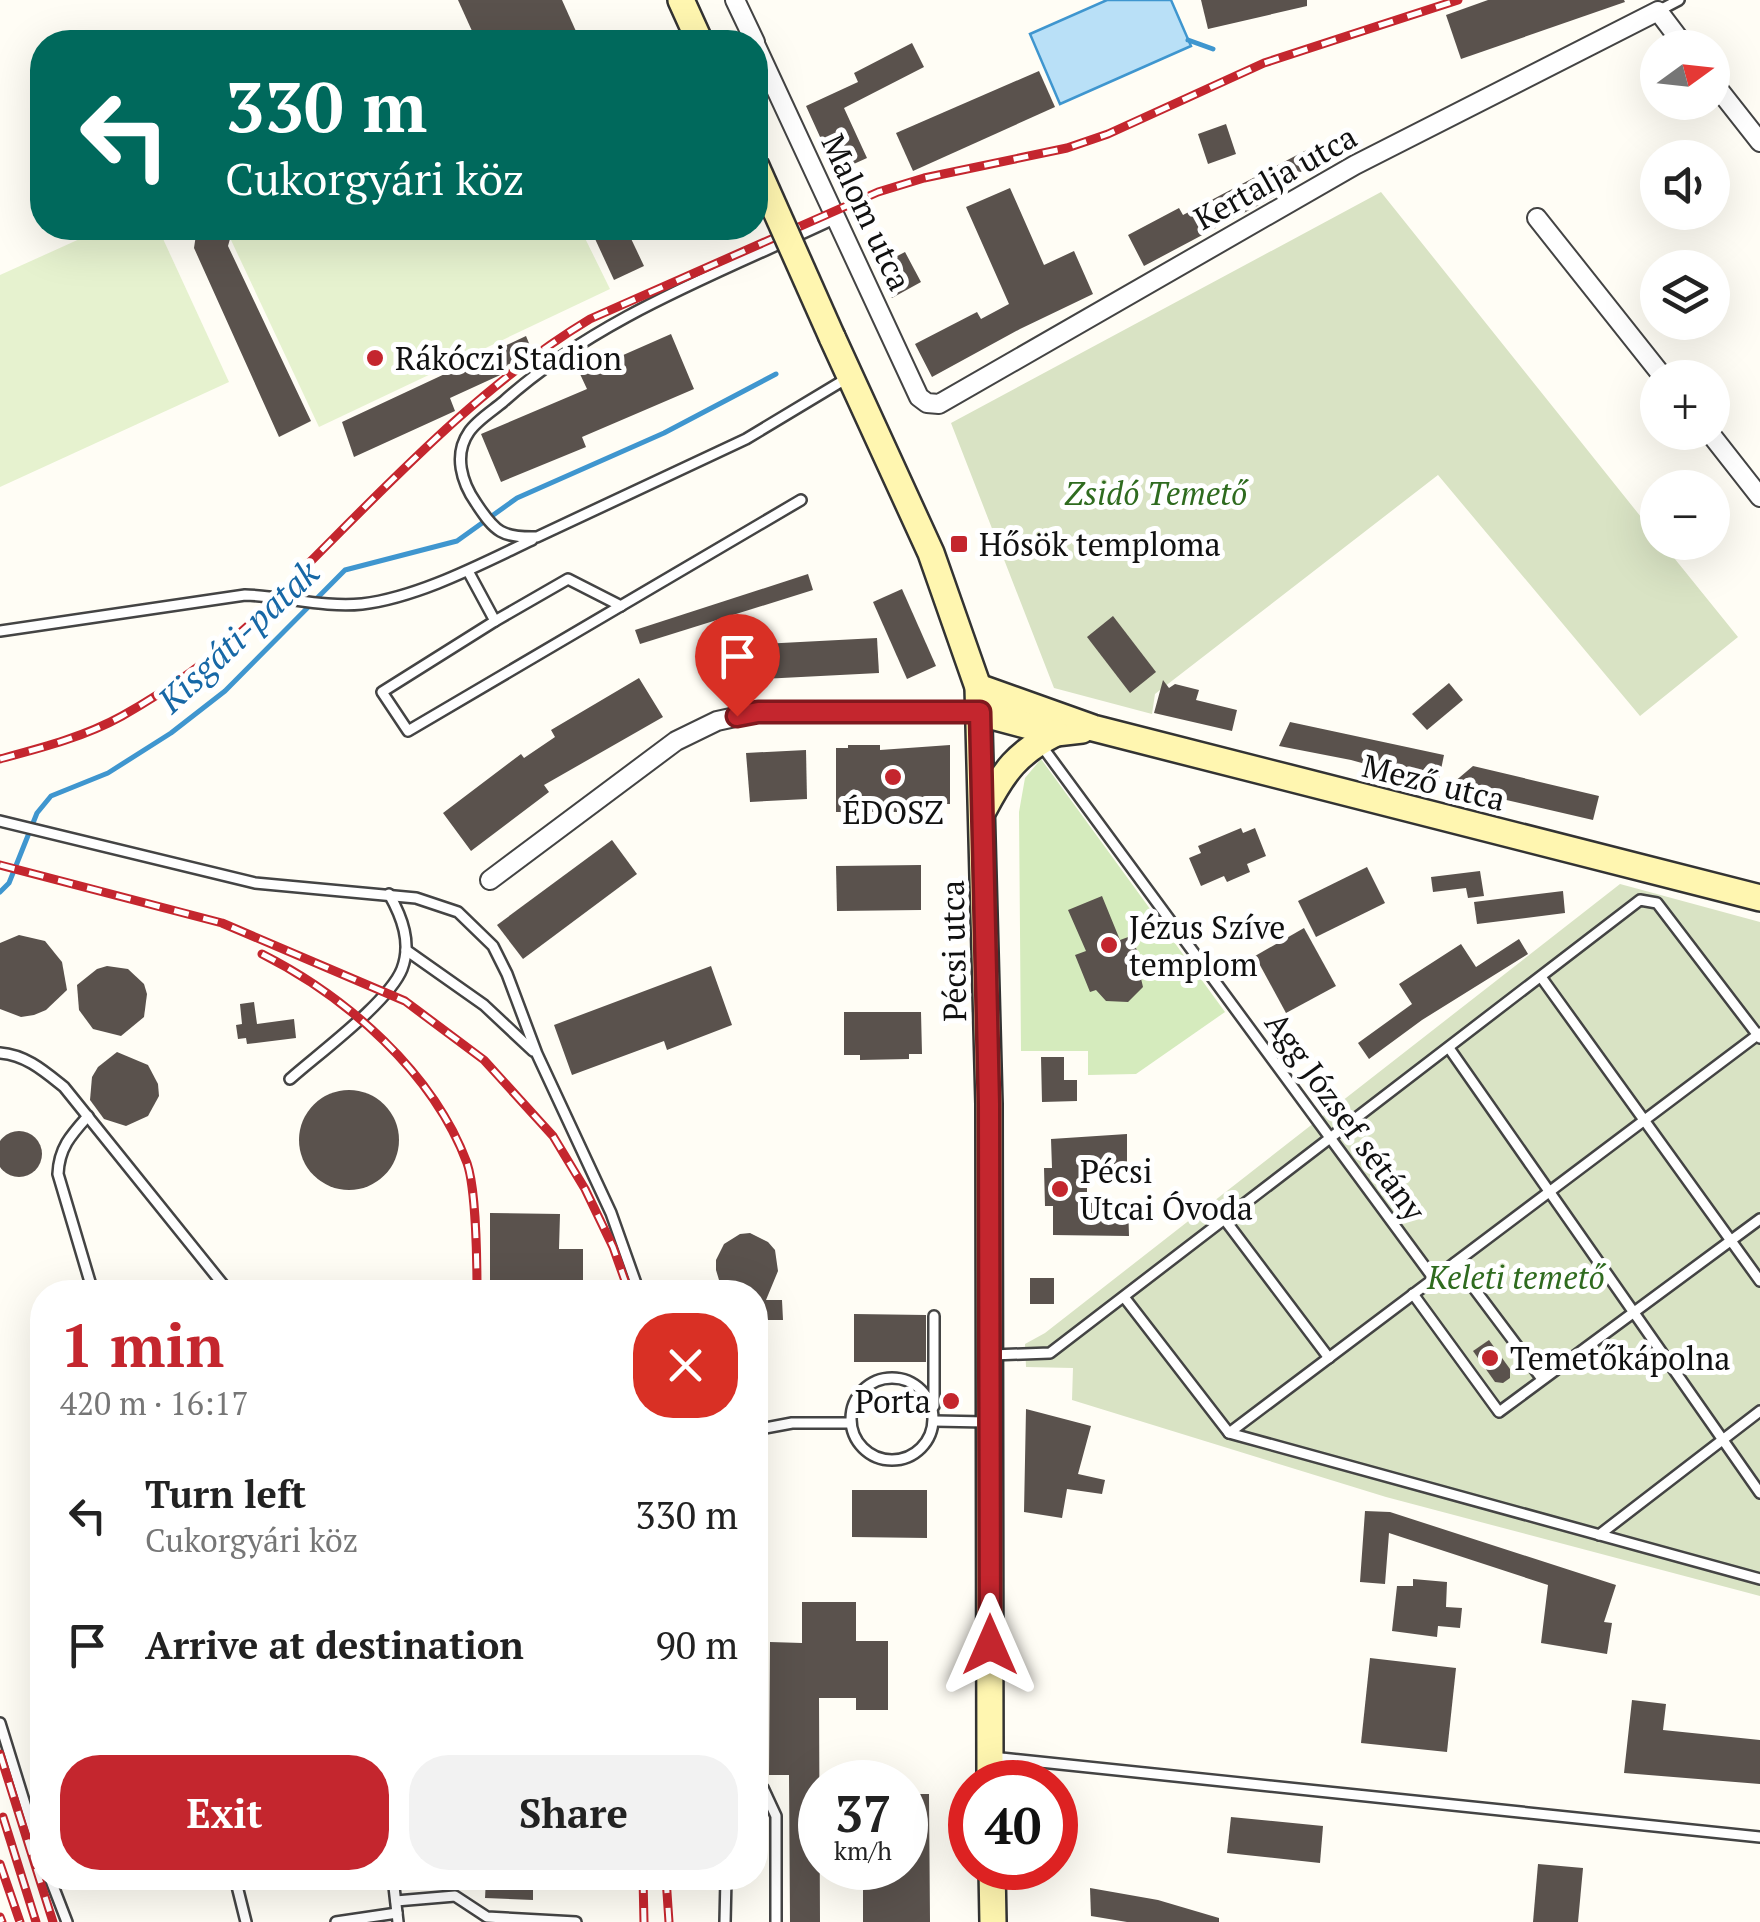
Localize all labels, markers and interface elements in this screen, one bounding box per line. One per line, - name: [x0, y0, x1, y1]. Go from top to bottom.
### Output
- north arrow: [1640, 30, 1730, 120]
- map controls: [1640, 30, 1730, 560]
- text: 330 m: [225, 59, 427, 152]
- icon: left: [60, 70, 190, 200]
- street label: Kertalja utca: [1186, 115, 1364, 239]
- street label: Malom utca: [812, 127, 922, 297]
- button: sound: [1640, 140, 1730, 230]
- text: Cukorgyári köz: [225, 148, 525, 208]
- button: layers: [1640, 250, 1730, 340]
- place label: Rákóczi Stadion: [395, 337, 622, 379]
- marker: Rákóczi Stadion: [364, 347, 386, 369]
- button: +: [1640, 360, 1730, 450]
- button: −: [1640, 470, 1730, 560]
- park label: Zsidó Temető: [1065, 472, 1249, 514]
- place label: Hősök temploma: [979, 523, 1221, 565]
- marker: Hősök temploma: [948, 533, 970, 555]
- water label: Kisgáti-patak: [147, 550, 328, 723]
- pin: [695, 614, 780, 717]
- icon: arrive: [710, 629, 765, 684]
- street label: Mező utca: [1358, 744, 1510, 820]
- marker: ÉDOSZ: [882, 766, 904, 788]
- place label: ÉDOSZ: [842, 791, 944, 833]
- street label: Pécsi utca: [931, 880, 975, 1022]
- place label: Jézus Szíve templom: [1129, 906, 1285, 985]
- marker: Jézus Szíve templom: [1098, 934, 1120, 956]
- street label: Agg József sétány: [1256, 1003, 1436, 1229]
- place label: Pécsi Utcai Óvoda: [1080, 1150, 1253, 1229]
- marker: Pécsi Utcai Óvoda: [1049, 1178, 1071, 1200]
- park label: Keleti temető: [1426, 1256, 1607, 1298]
- text: 1 min: [60, 1305, 224, 1384]
- button: close: [633, 1313, 738, 1418]
- place label: Temetőkápolna: [1510, 1337, 1730, 1379]
- marker: Temetőkápolna: [1479, 1347, 1501, 1369]
- place label: Porta: [855, 1380, 931, 1422]
- text: 420 m · 16:17: [60, 1382, 248, 1424]
- marker: Porta: [940, 1390, 962, 1412]
- text: Turn left: [145, 1469, 306, 1519]
- icon: left: [60, 1488, 115, 1543]
- text: 330 m: [635, 1490, 738, 1540]
- text: Cukorgyári köz: [145, 1519, 358, 1561]
- position arrow: [938, 1593, 1042, 1697]
- icon: arrive: [60, 1618, 115, 1673]
- text: Arrive at destination: [145, 1620, 524, 1670]
- text: 90 m: [655, 1620, 738, 1670]
- button: Exit: [60, 1755, 389, 1870]
- button: Share: [409, 1755, 738, 1870]
- speed limit sign: 40: [948, 1760, 1078, 1890]
- text: 37: [835, 1780, 891, 1846]
- text: km/h: [834, 1834, 892, 1867]

